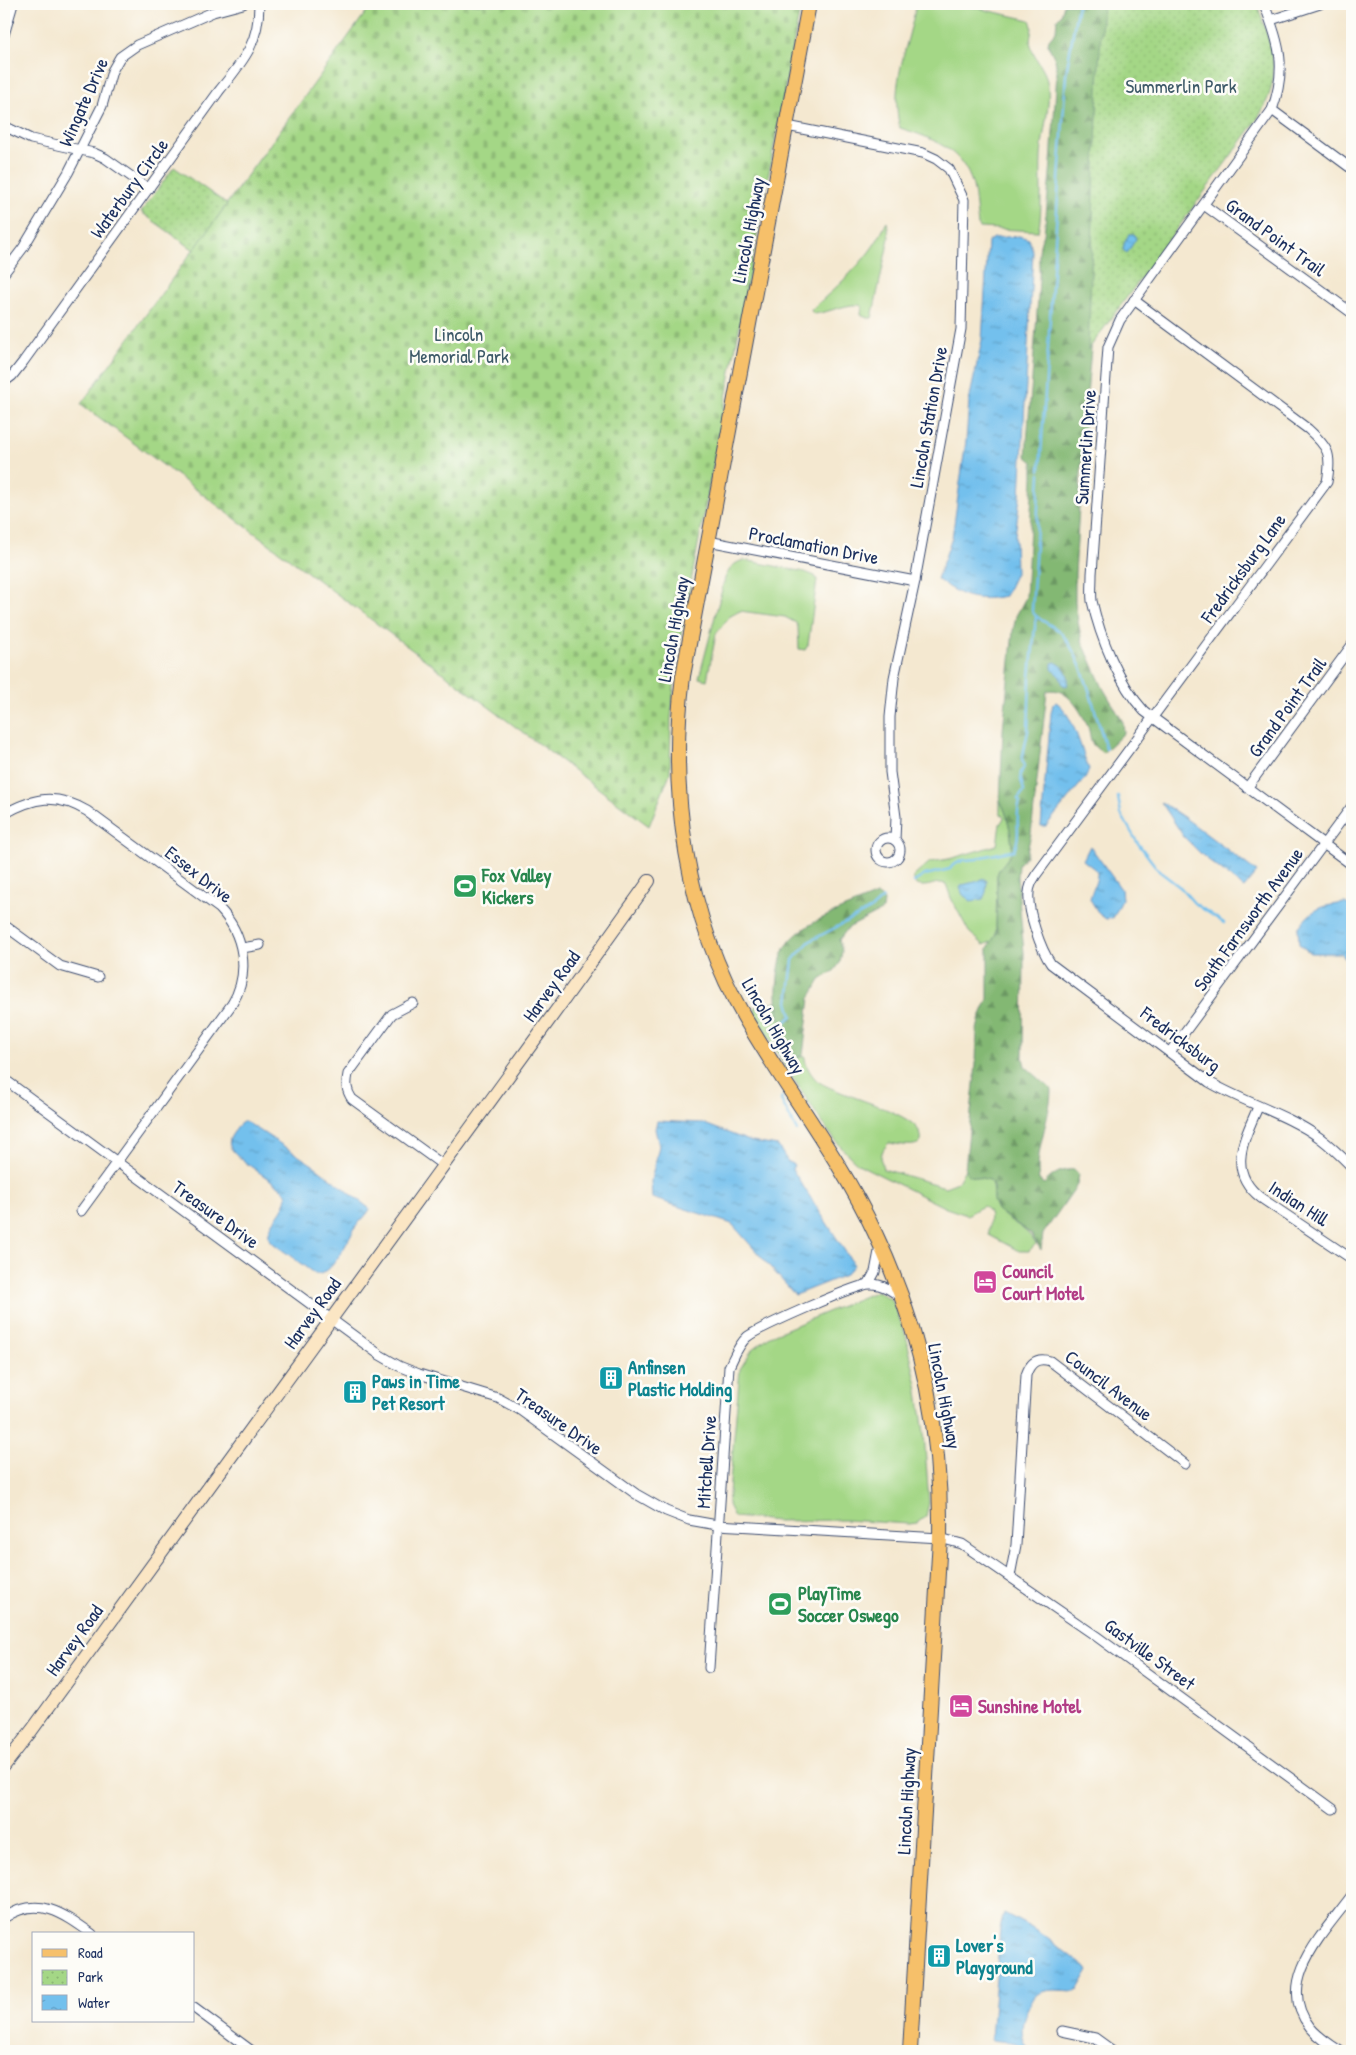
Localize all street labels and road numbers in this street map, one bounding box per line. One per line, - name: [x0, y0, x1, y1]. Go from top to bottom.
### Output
- street label: Wingate Drive: [52, 53, 114, 151]
- street label: Waterbury Circle: [84, 132, 174, 243]
- street label: Lincoln Highway: [725, 175, 771, 285]
- street label: Grand Point Trail: [1221, 192, 1332, 283]
- street label: Lincoln Station Drive: [903, 344, 953, 490]
- street label: Summerlin Drive: [1068, 388, 1102, 505]
- street label: Fredricksburg Lane: [1194, 508, 1292, 629]
- street label: Proclamation Drive: [747, 520, 881, 570]
- street label: Lincoln Highway: [651, 574, 695, 684]
- street label: Grand Point Trail: [1242, 651, 1333, 762]
- street label: Essex Drive: [160, 839, 239, 909]
- street label: South Farnsworth Avenue: [1187, 842, 1309, 996]
- street label: Harvey Road: [516, 945, 586, 1027]
- street label: Lincoln Highway: [736, 973, 812, 1079]
- street label: Fredricksburg: [1135, 1000, 1227, 1078]
- street label: Treasure Drive: [167, 1174, 265, 1254]
- street label: Indian Hill: [1264, 1174, 1335, 1232]
- street label: Harvey Road: [277, 1272, 347, 1354]
- street label: Lincoln Highway: [922, 1341, 968, 1451]
- street label: Council Avenue: [1060, 1343, 1158, 1427]
- street label: Treasure Drive: [510, 1381, 608, 1461]
- street label: Mitchell Drive: [690, 1414, 722, 1509]
- street label: Harvey Road: [39, 1599, 109, 1681]
- street label: Gastville Street: [1099, 1612, 1201, 1696]
- street label: Lincoln Highway: [890, 1747, 922, 1855]

